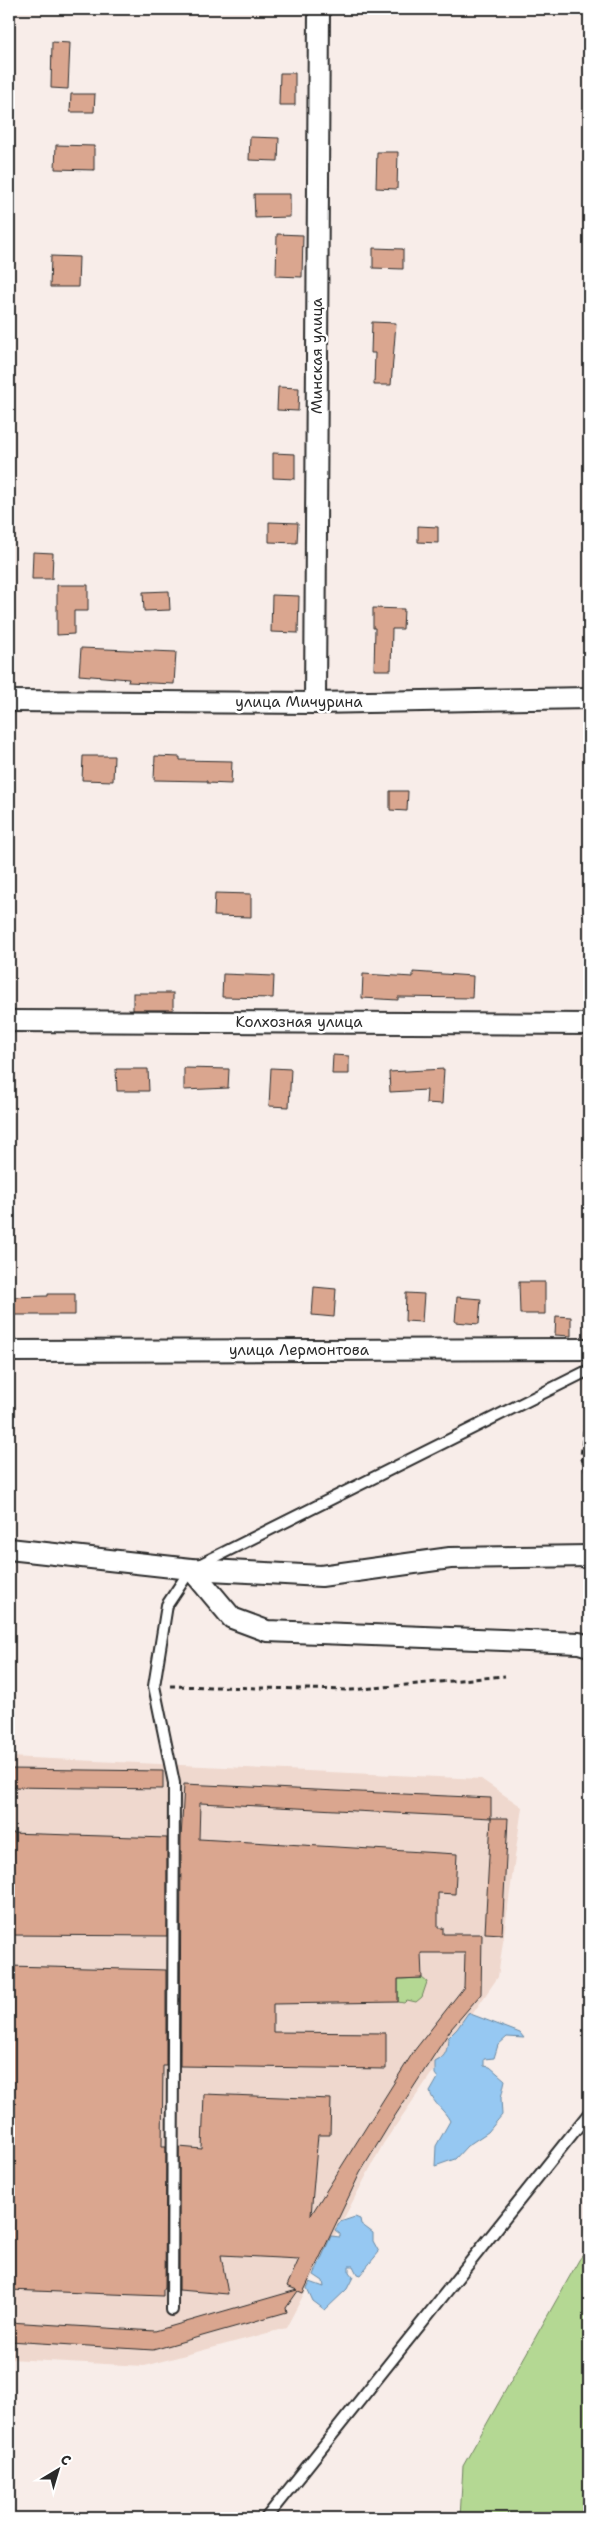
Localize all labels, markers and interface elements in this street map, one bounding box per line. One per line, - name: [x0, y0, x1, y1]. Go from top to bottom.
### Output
- street label: Минская улица: [307, 297, 327, 414]
- street label: улица Мичурина: [235, 692, 363, 712]
- street label: Колхозная улица: [235, 1012, 363, 1032]
- street label: улица Лермонтова: [229, 1340, 370, 1360]
- north arrow: [32, 2444, 82, 2494]
- text: С: [57, 2450, 75, 2469]

